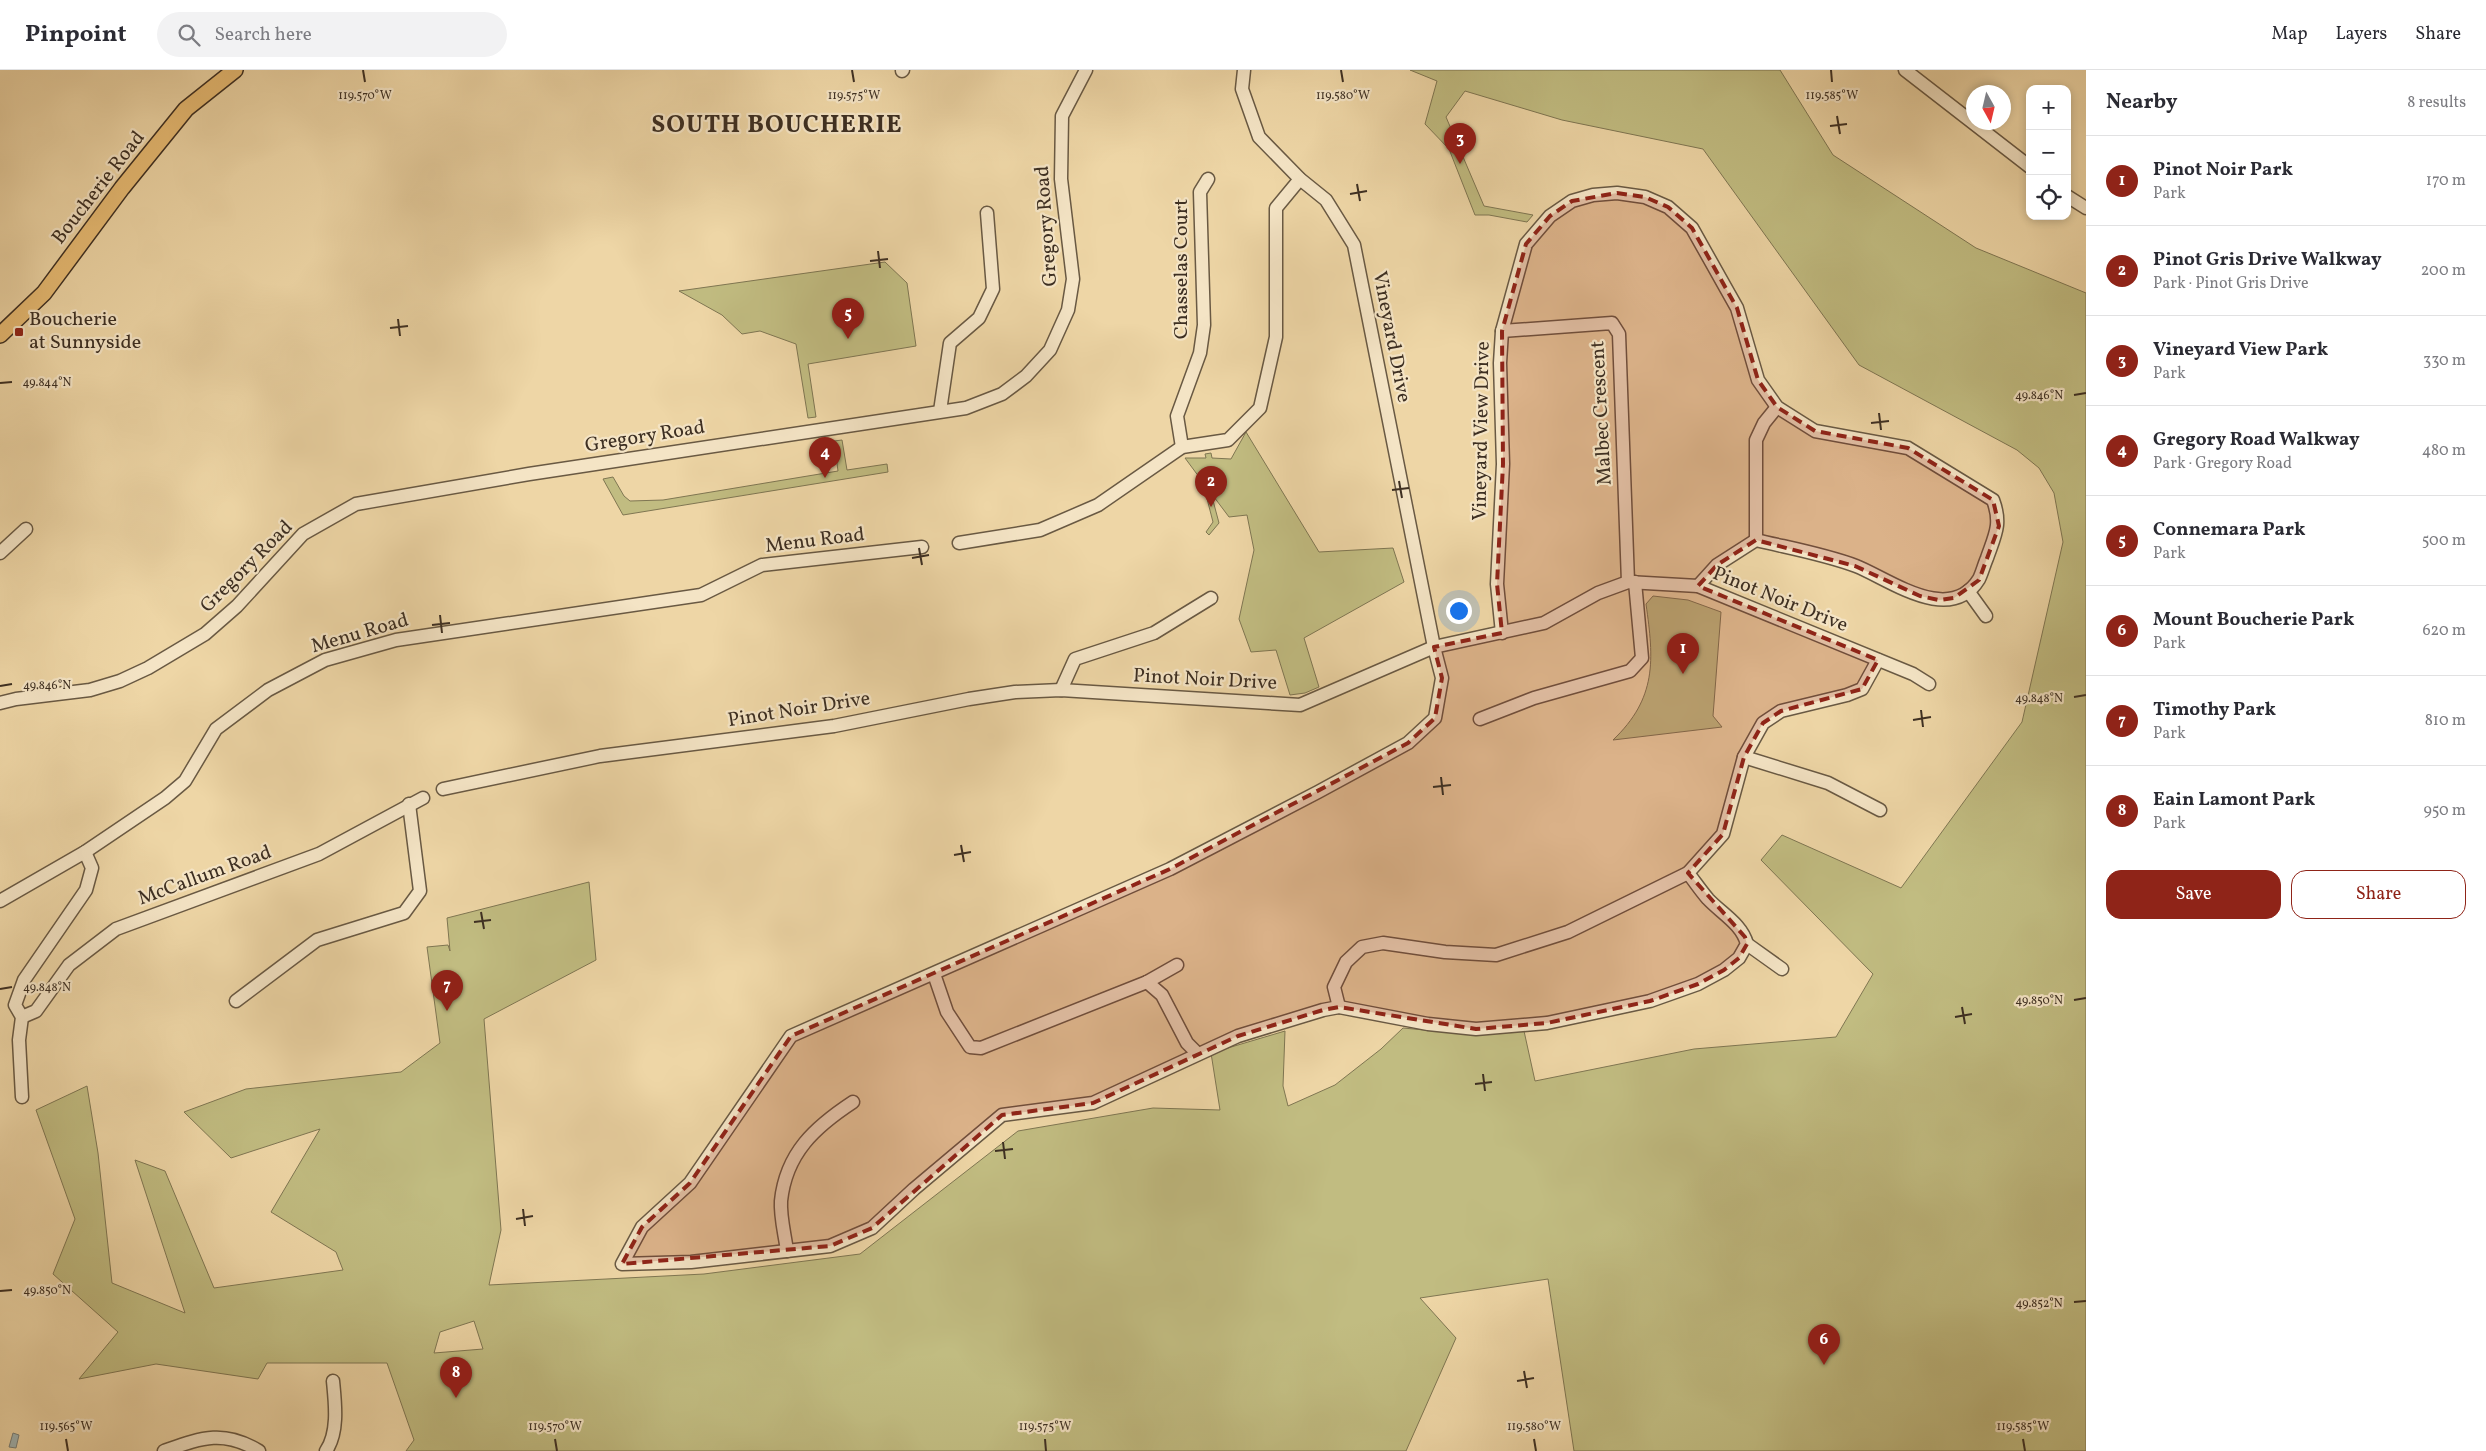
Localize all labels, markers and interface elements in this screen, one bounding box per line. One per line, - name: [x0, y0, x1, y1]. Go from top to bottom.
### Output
- search box: [157, 12, 507, 57]
- text: Pinpoint: [25, 18, 127, 52]
- icon: search: [175, 21, 203, 49]
- text: Search here: [215, 22, 312, 48]
- text: Map: [2271, 22, 2307, 47]
- text: Layers: [2335, 22, 2387, 47]
- text: Share: [2415, 22, 2461, 47]
- north arrow: [1966, 85, 2011, 130]
- map controls: [2026, 85, 2071, 220]
- button: +: [2026, 85, 2071, 130]
- text: 119.570°W: [338, 88, 392, 104]
- text: 119.575°W: [828, 88, 880, 104]
- text: 119.580°W: [1316, 88, 1370, 104]
- text: 119.585°W: [1806, 88, 1858, 104]
- text: Nearby: [2106, 88, 2177, 117]
- text: 8 results: [2407, 92, 2466, 114]
- district label: SOUTH BOUCHERIE: [651, 108, 903, 143]
- pin: 3: [1444, 123, 1476, 164]
- street label: Boucherie Road: [46, 125, 152, 251]
- button: −: [2026, 130, 2071, 175]
- text: Pinot Noir Park: [2153, 157, 2293, 183]
- street label: Gregory Road: [1029, 165, 1065, 287]
- text: 1: [2119, 170, 2125, 192]
- text: 170 m: [2426, 170, 2466, 192]
- button: locate: [2026, 175, 2071, 220]
- text: Park: [2153, 183, 2186, 205]
- street label: Chasselas Court: [1168, 199, 1196, 339]
- text: Pinot Gris Drive Walkway: [2153, 247, 2382, 273]
- text: 2: [2118, 260, 2126, 282]
- text: 200 m: [2421, 260, 2466, 282]
- street label: Vineyard Drive: [1365, 269, 1417, 405]
- text: Park · Pinot Gris Drive: [2153, 273, 2309, 295]
- pin: 5: [832, 298, 864, 339]
- place label: Boucherie at Sunnyside: [29, 306, 141, 357]
- marker: Boucherie at Sunnyside: [13, 326, 25, 338]
- text: Vineyard View Park: [2153, 337, 2328, 363]
- street label: Malbec Crescent: [1584, 340, 1620, 486]
- street label: Vineyard View Drive: [1466, 341, 1498, 521]
- text: 3: [2118, 350, 2126, 372]
- text: 330 m: [2423, 350, 2466, 372]
- text: Park: [2153, 363, 2186, 385]
- text: 49.844°N: [23, 375, 72, 391]
- text: 49.846°N: [2015, 388, 2063, 404]
- street label: Gregory Road: [583, 414, 707, 460]
- text: Gregory Road Walkway: [2153, 427, 2360, 453]
- pin: 4: [809, 437, 841, 478]
- text: 4: [2117, 440, 2127, 462]
- text: 480 m: [2422, 440, 2466, 462]
- text: Park · Gregory Road: [2153, 453, 2292, 475]
- pin: 2: [1195, 466, 1227, 507]
- street label: Gregory Road: [194, 514, 300, 620]
- text: Connemara Park: [2153, 517, 2305, 543]
- street label: Menu Road: [764, 521, 866, 561]
- text: 5: [2118, 530, 2126, 552]
- text: 500 m: [2422, 530, 2466, 552]
- text: Park: [2153, 543, 2186, 565]
- street label: Pinot Noir Drive: [1708, 560, 1852, 640]
- your location: [1446, 598, 1472, 624]
- street label: Menu Road: [308, 607, 412, 661]
- text: Mount Boucherie Park: [2153, 607, 2354, 633]
- text: 6: [2118, 620, 2126, 642]
- text: 620 m: [2422, 620, 2466, 642]
- pin: 1: [1667, 633, 1699, 674]
- text: Park: [2153, 633, 2186, 655]
- street label: Pinot Noir Drive: [1132, 662, 1278, 698]
- text: 49.846°N: [23, 678, 71, 694]
- street label: Pinot Noir Drive: [726, 685, 872, 735]
- text: 49.848°N: [2015, 691, 2063, 707]
- text: Timothy Park: [2153, 697, 2276, 723]
- text: 7: [2118, 710, 2126, 732]
- text: 810 m: [2425, 710, 2466, 732]
- text: Park: [2153, 723, 2186, 745]
- text: Eain Lamont Park: [2153, 787, 2315, 813]
- text: 8: [2118, 800, 2126, 822]
- text: 950 m: [2424, 800, 2466, 822]
- text: Park: [2153, 813, 2186, 835]
- street label: McCallum Road: [134, 839, 276, 913]
- button: Save: [2106, 870, 2281, 919]
- button: Share: [2291, 870, 2466, 919]
- pin: 7: [431, 970, 463, 1011]
- text: 49.848°N: [23, 980, 71, 996]
- text: 49.850°N: [2015, 993, 2063, 1009]
- text: 49.850°N: [23, 1283, 71, 1299]
- text: 49.852°N: [2015, 1296, 2063, 1312]
- pin: 6: [1808, 1324, 1840, 1365]
- pin: 8: [440, 1357, 472, 1398]
- text: 119.565°W: [40, 1419, 92, 1435]
- text: 119.570°W: [528, 1419, 582, 1435]
- text: 119.575°W: [1019, 1419, 1071, 1435]
- text: 119.580°W: [1507, 1419, 1561, 1435]
- text: 119.585°W: [1997, 1419, 2049, 1435]

